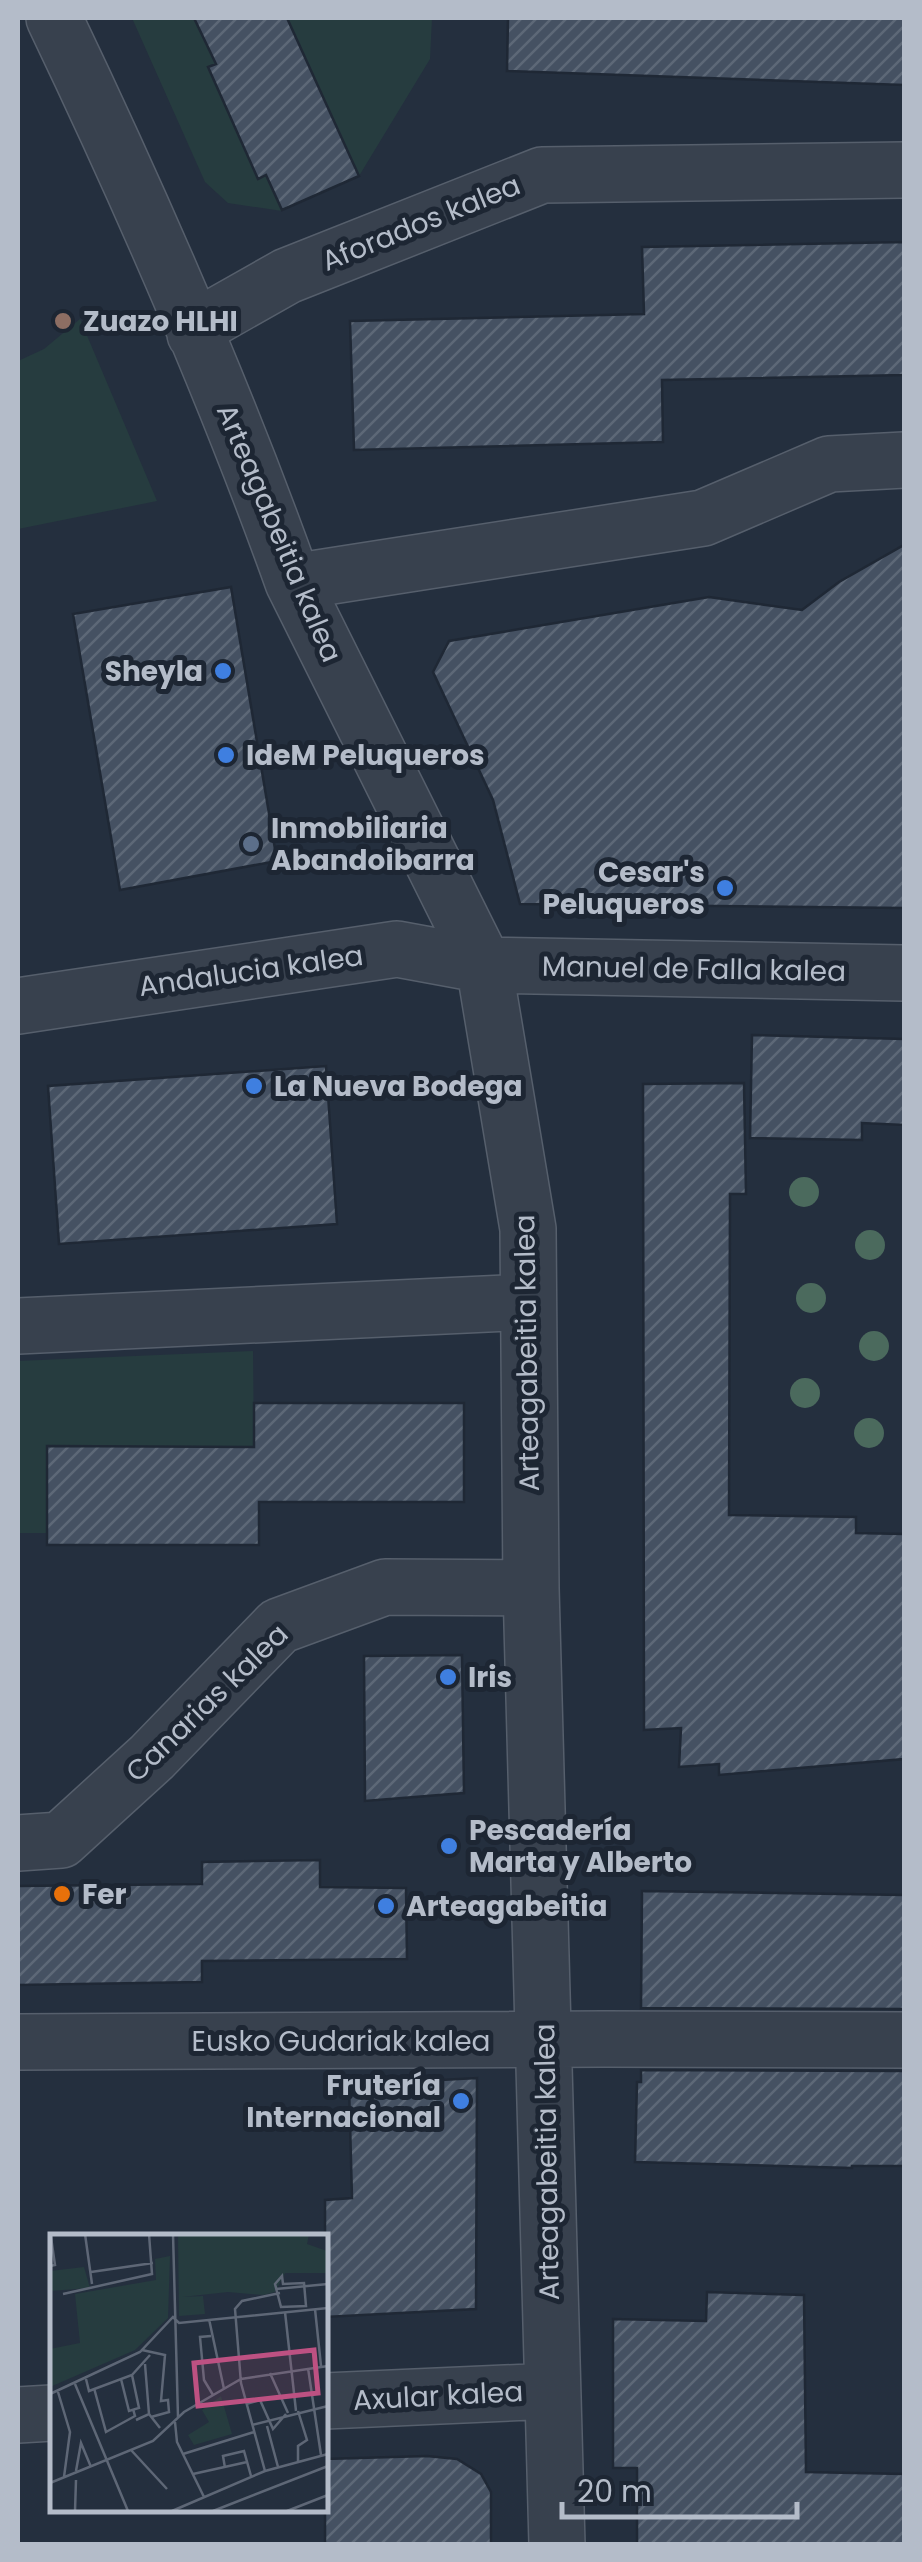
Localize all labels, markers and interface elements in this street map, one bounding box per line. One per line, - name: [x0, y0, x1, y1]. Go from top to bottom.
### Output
- street label: Aforados kalea: [316, 165, 526, 281]
- place label: Zuazo HLHI: [83, 302, 238, 341]
- marker: Zuazo HLHI: [52, 310, 74, 332]
- street label: Arteagabeitia kalea: [207, 398, 351, 668]
- place label: Sheyla: [105, 652, 203, 691]
- marker: Sheyla: [212, 660, 234, 682]
- place label: IdeM Peluqueros: [246, 736, 485, 775]
- marker: IdeM Peluqueros: [215, 744, 237, 766]
- place label: Inmobiliaria Abandoibarra: [271, 809, 475, 880]
- marker: Inmobiliaria Abandoibarra: [240, 833, 262, 855]
- place label: Cesar's Peluqueros: [543, 853, 705, 924]
- marker: Cesar's Peluqueros: [714, 877, 736, 899]
- street label: Andalucia kalea: [136, 936, 366, 1006]
- street label: Manuel de Falla kalea: [542, 947, 846, 991]
- place label: La Nueva Bodega: [274, 1067, 523, 1106]
- marker: La Nueva Bodega: [243, 1075, 265, 1097]
- street label: Arteagabeitia kalea: [505, 1214, 549, 1492]
- street label: Canarias kalea: [117, 1615, 297, 1791]
- place label: Iris: [468, 1658, 512, 1697]
- marker: Iris: [437, 1666, 459, 1688]
- place label: Pescadería Marta y Alberto: [469, 1811, 692, 1882]
- marker: Pescadería Marta y Alberto: [438, 1835, 460, 1857]
- place label: Fer: [82, 1875, 127, 1914]
- marker: Fer: [51, 1883, 73, 1905]
- place label: Arteagabeitia: [406, 1887, 607, 1926]
- marker: Arteagabeitia: [375, 1895, 397, 1917]
- street label: Eusko Gudariak kalea: [192, 2022, 490, 2061]
- street label: Arteagabeitia kalea: [525, 2023, 569, 2301]
- place label: Frutería Internacional: [246, 2066, 441, 2137]
- marker: Frutería Internacional: [450, 2090, 472, 2112]
- inset map: [50, 2234, 328, 2512]
- street label: Axular kalea: [352, 2372, 524, 2420]
- scale bar: [562, 2457, 797, 2519]
- text: 20 m: [577, 2470, 652, 2513]

